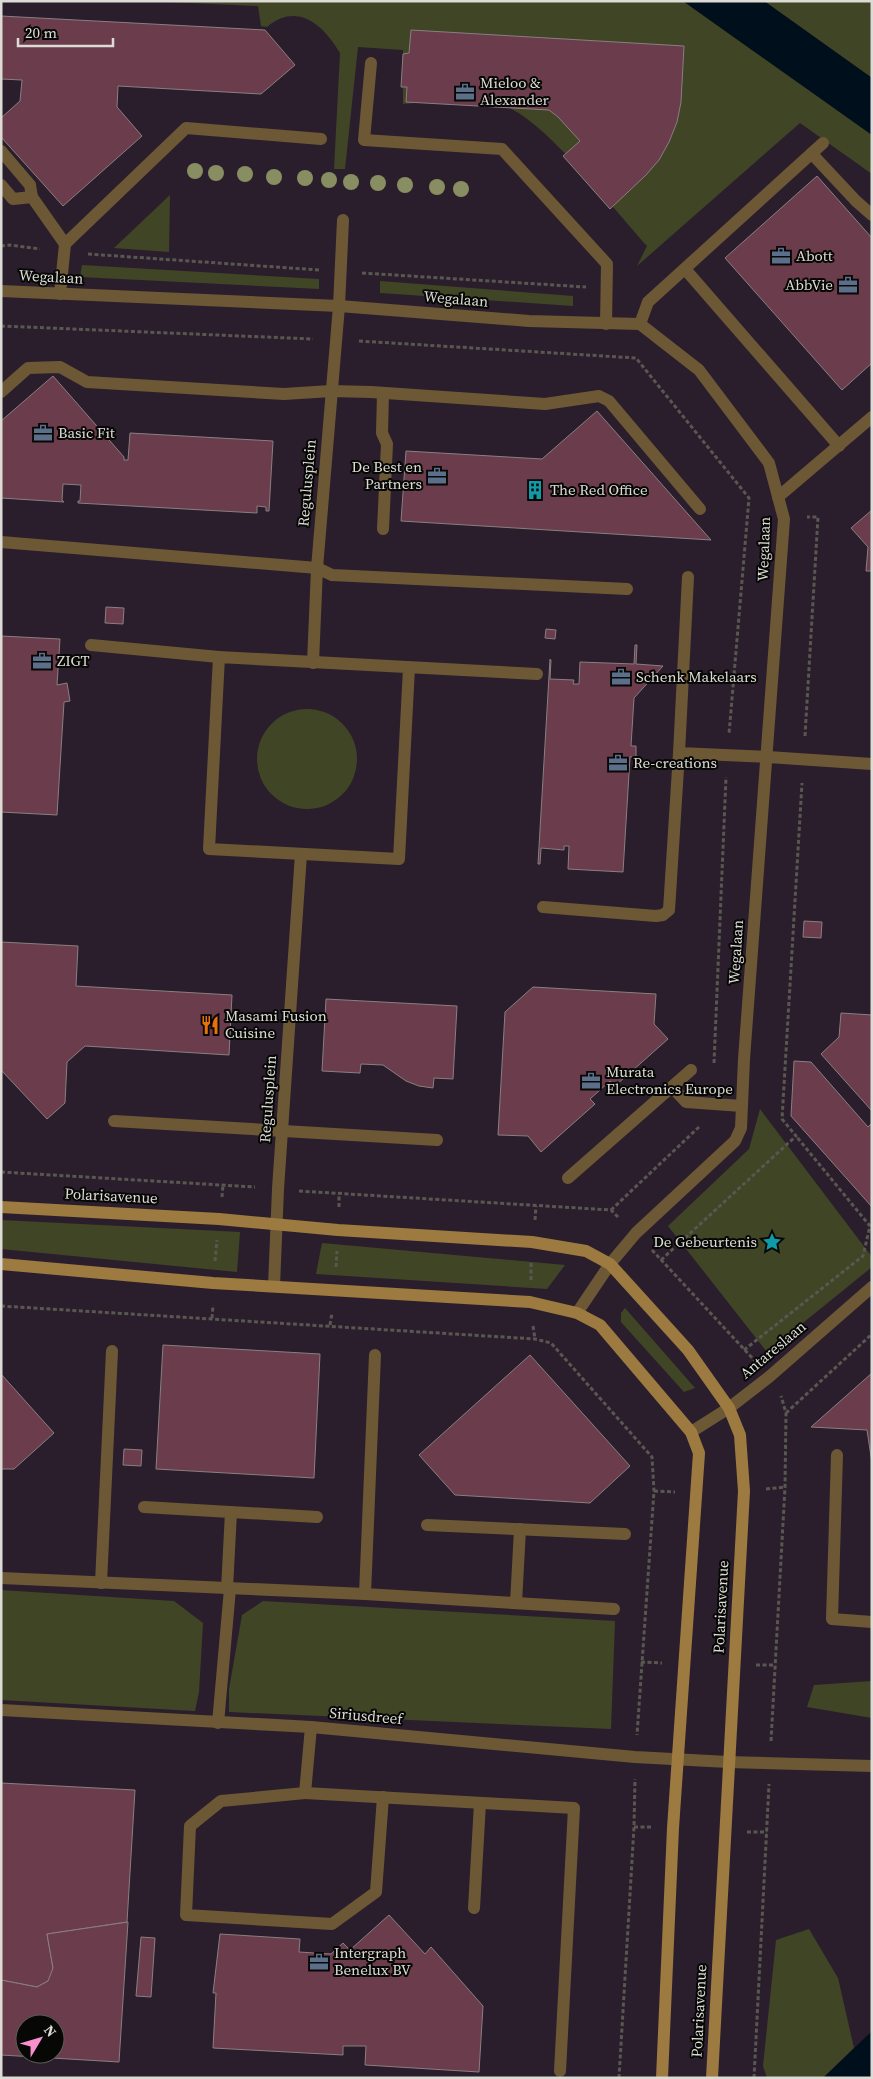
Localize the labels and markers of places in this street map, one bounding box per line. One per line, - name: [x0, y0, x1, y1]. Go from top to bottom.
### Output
- place label: Mieloo & Alexander: [480, 72, 550, 110]
- office icon: Mieloo & Alexander: [454, 81, 476, 103]
- office icon: Abott: [770, 245, 792, 267]
- place label: Abott: [796, 245, 833, 266]
- place label: AbbVie: [785, 274, 833, 295]
- office icon: AbbVie: [837, 274, 859, 296]
- office icon: Basic Fit: [32, 422, 54, 444]
- place label: Basic Fit: [58, 422, 115, 443]
- place label: De Best en Partners: [351, 456, 422, 494]
- office icon: De Best en Partners: [426, 465, 448, 487]
- building icon: The Red Office: [524, 479, 546, 501]
- place label: The Red Office: [550, 479, 648, 500]
- office icon: ZIGT: [31, 650, 53, 672]
- place label: ZIGT: [57, 650, 90, 671]
- office icon: Schenk Makelaars: [610, 666, 632, 688]
- place label: Schenk Makelaars: [636, 666, 757, 687]
- office icon: Re-creations: [607, 752, 629, 774]
- place label: Re-creations: [633, 752, 717, 773]
- place label: Masami Fusion Cuisine: [225, 1005, 327, 1043]
- restaurant icon: Masami Fusion Cuisine: [199, 1014, 221, 1036]
- place label: Murata Electronics Europe: [606, 1061, 733, 1099]
- office icon: Murata Electronics Europe: [580, 1070, 602, 1092]
- place label: De Gebeurtenis: [653, 1231, 757, 1252]
- place icon: De Gebeurtenis: [761, 1231, 783, 1253]
- place label: Intergraph Benelux BV: [334, 1942, 411, 1980]
- office icon: Intergraph Benelux BV: [308, 1951, 330, 1973]

